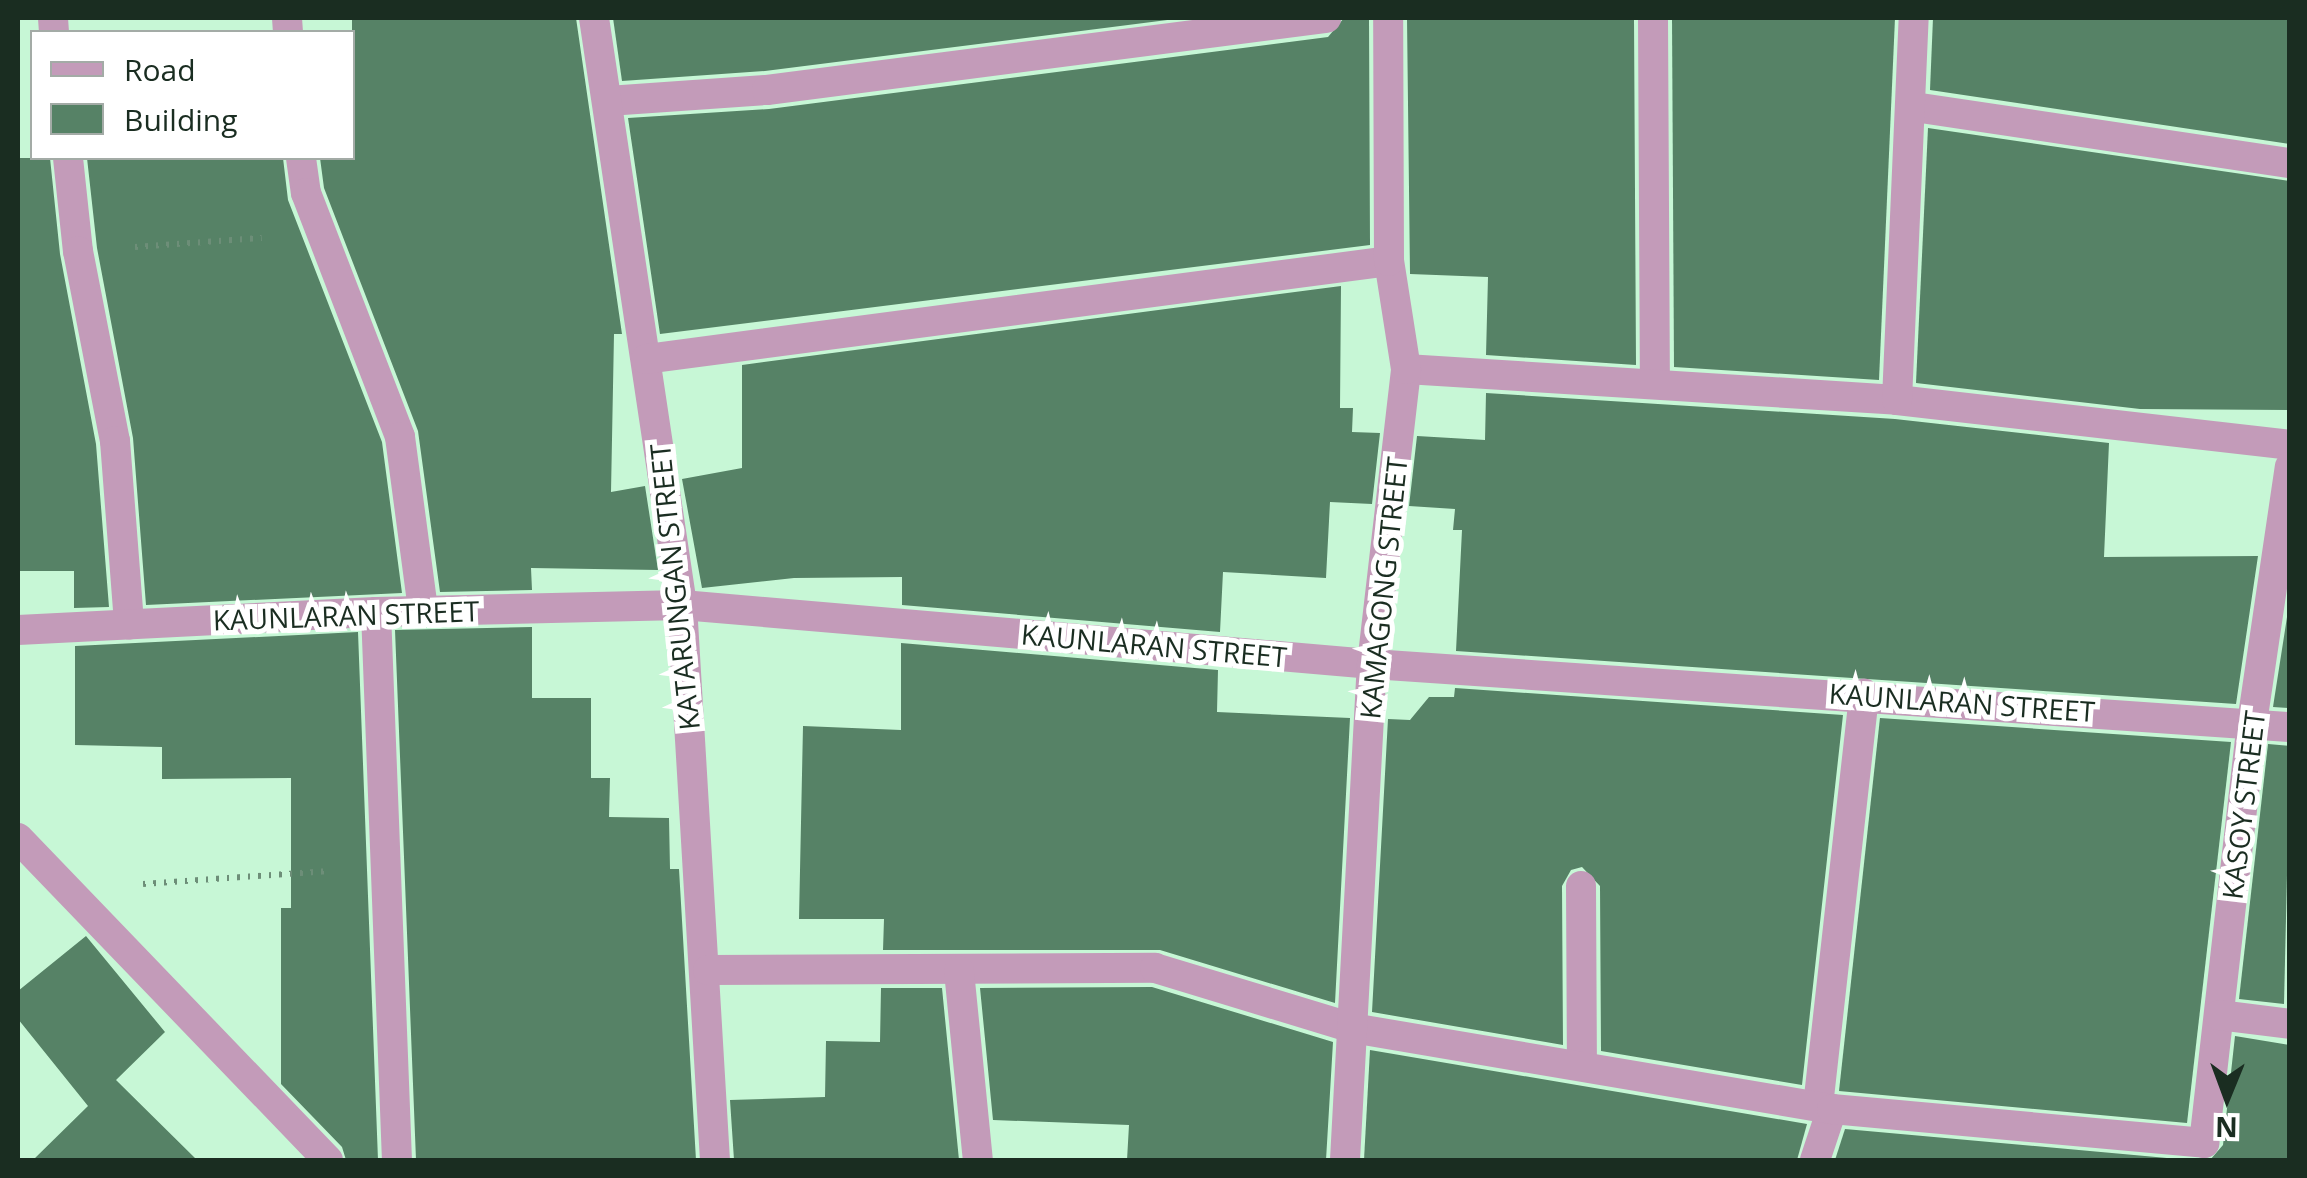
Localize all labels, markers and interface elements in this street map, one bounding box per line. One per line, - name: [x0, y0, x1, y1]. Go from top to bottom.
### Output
- legend: [30, 30, 355, 160]
- text: Road: [124, 49, 196, 90]
- text: Building: [124, 99, 238, 140]
- street label: KATARUNGAN STREET: [642, 442, 706, 732]
- street label: KAMAGONG STREET: [1353, 455, 1413, 721]
- street label: KAUNLARAN STREET: [212, 594, 480, 636]
- street label: KAUNLARAN STREET: [1020, 617, 1288, 673]
- street label: KAUNLARAN STREET: [1828, 676, 2096, 728]
- street label: KASOY STREET: [2215, 709, 2271, 901]
- north arrow: [2177, 1048, 2277, 1148]
- text: N: [2215, 1109, 2238, 1147]

